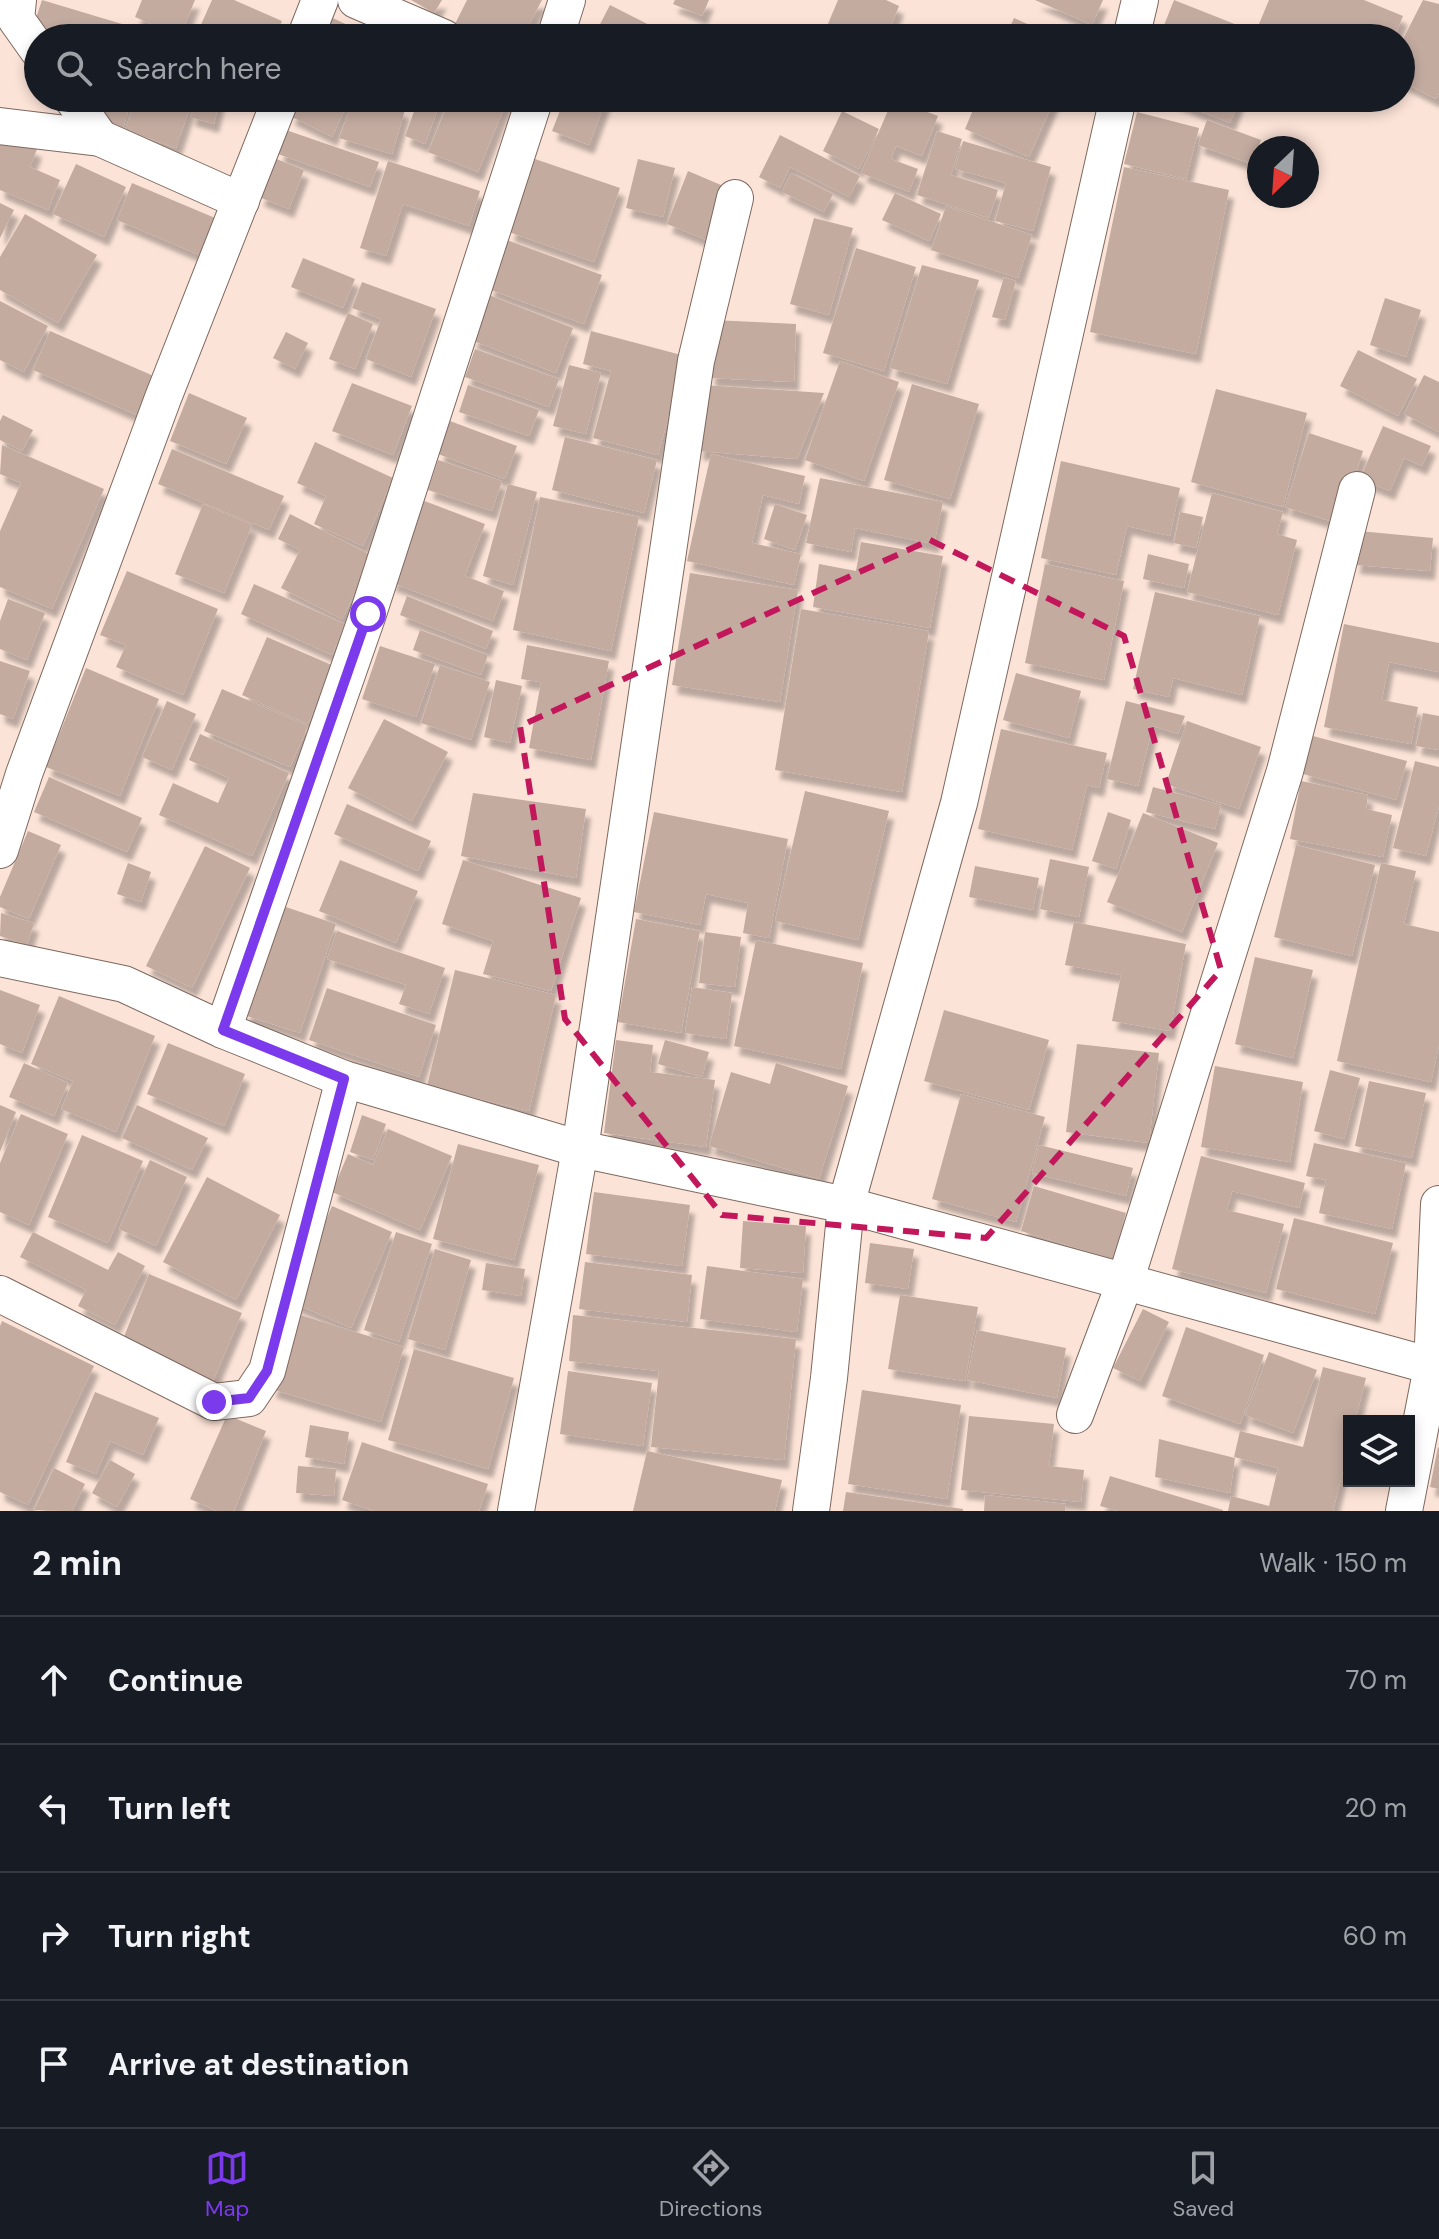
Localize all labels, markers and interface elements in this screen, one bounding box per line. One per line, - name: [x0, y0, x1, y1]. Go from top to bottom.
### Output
- search box: [24, 24, 1415, 112]
- icon: search: [52, 46, 96, 90]
- text: Search here: [116, 49, 282, 88]
- north arrow: [1247, 136, 1319, 208]
- route start: [350, 596, 386, 632]
- route end: [196, 1384, 232, 1420]
- map controls: [1343, 1415, 1415, 1487]
- button: layers: [1343, 1415, 1415, 1487]
- text: 2 min: [32, 1541, 122, 1586]
- text: Walk · 150 m: [1259, 1546, 1407, 1580]
- icon: ahead: [32, 1658, 76, 1702]
- text: Continue: [108, 1661, 243, 1700]
- text: 70 m: [1346, 1663, 1407, 1697]
- icon: left: [32, 1786, 76, 1830]
- text: Turn left: [108, 1789, 231, 1828]
- text: 20 m: [1344, 1791, 1407, 1825]
- icon: right: [32, 1914, 76, 1958]
- text: Turn right: [108, 1917, 251, 1956]
- text: 60 m: [1343, 1919, 1407, 1953]
- icon: arrive: [32, 2042, 76, 2086]
- text: Arrive at destination: [108, 2045, 409, 2084]
- tab: Map: [205, 2146, 249, 2223]
- tab: Directions: [659, 2146, 763, 2223]
- tab: Saved: [1172, 2146, 1234, 2223]

